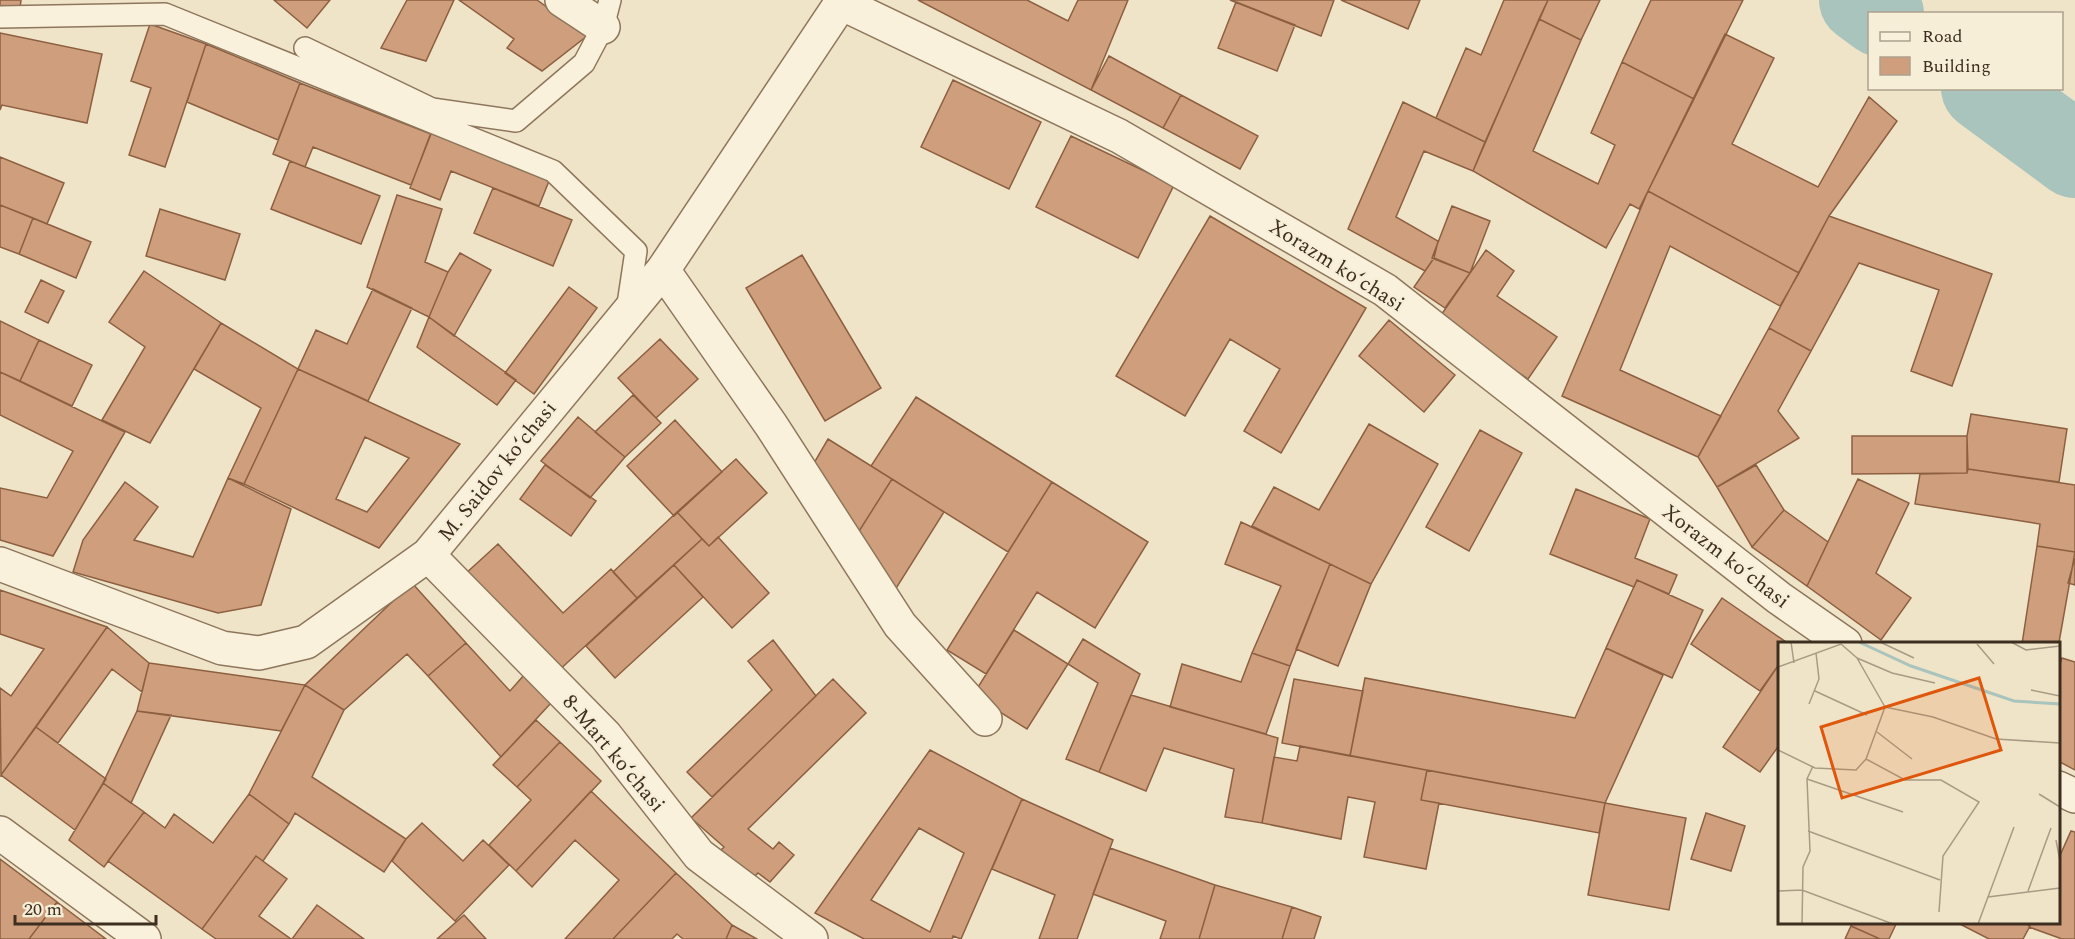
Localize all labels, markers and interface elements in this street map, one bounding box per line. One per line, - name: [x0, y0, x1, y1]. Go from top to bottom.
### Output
- legend: [1868, 12, 2063, 90]
- text: Road: [1922, 23, 1963, 50]
- text: Building: [1922, 53, 1991, 80]
- street label: Xorazm koʻchasi: [1262, 211, 1410, 320]
- street label: M. Saidov koʻchasi: [431, 394, 565, 549]
- street label: Xorazm koʻchasi: [1655, 497, 1796, 617]
- inset map: [1778, 642, 2060, 924]
- street label: 8-Mart koʻchasi: [554, 688, 672, 820]
- scale bar: [15, 888, 156, 926]
- text: 20 m: [24, 896, 62, 923]

